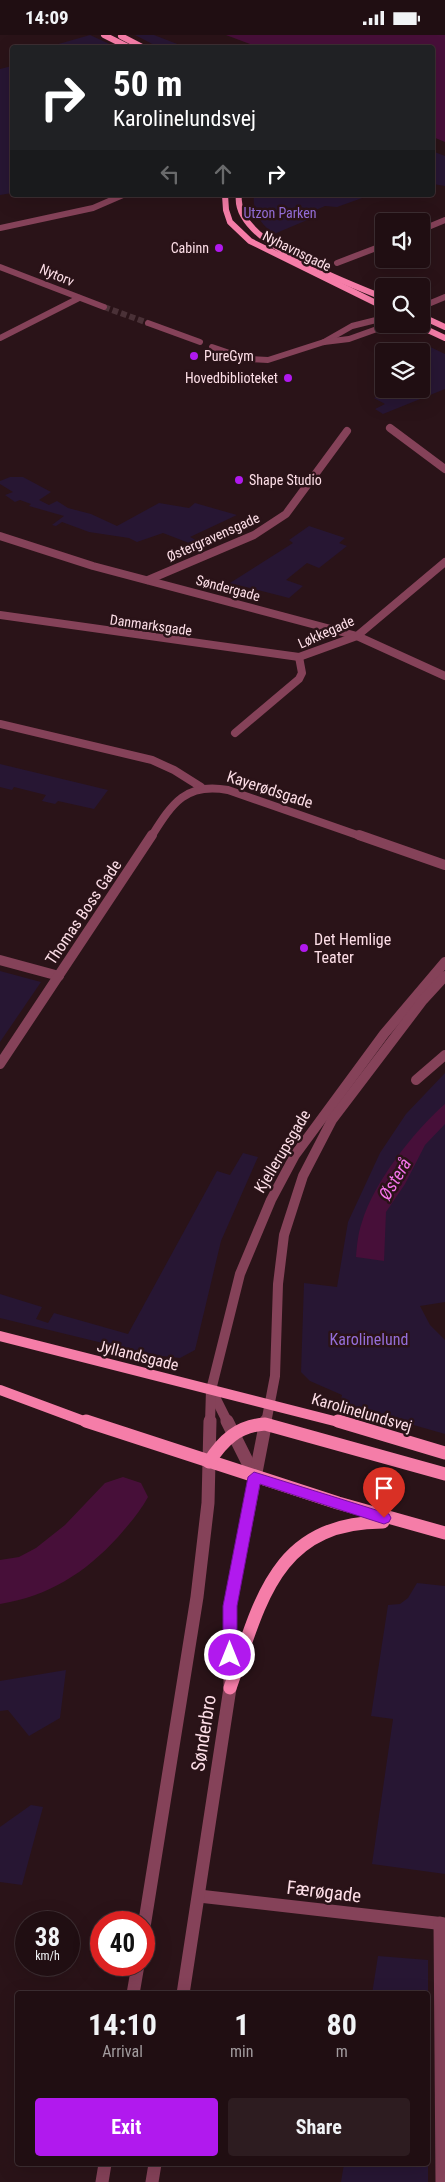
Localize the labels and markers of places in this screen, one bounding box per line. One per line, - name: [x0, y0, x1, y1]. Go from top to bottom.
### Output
- place label: Cabinn: [171, 240, 209, 256]
- marker: Cabinn: [213, 242, 225, 254]
- place label: PureGym: [204, 348, 254, 364]
- marker: PureGym: [188, 350, 200, 362]
- place label: Hovedbiblioteket: [185, 370, 278, 386]
- marker: Hovedbiblioteket: [282, 372, 294, 384]
- place label: Shape Studio: [249, 472, 322, 488]
- marker: Shape Studio: [233, 474, 245, 486]
- place label: Det Hemlige Teater: [314, 930, 391, 967]
- marker: Det Hemlige Teater: [298, 942, 310, 954]
- pin: [363, 1467, 405, 1518]

